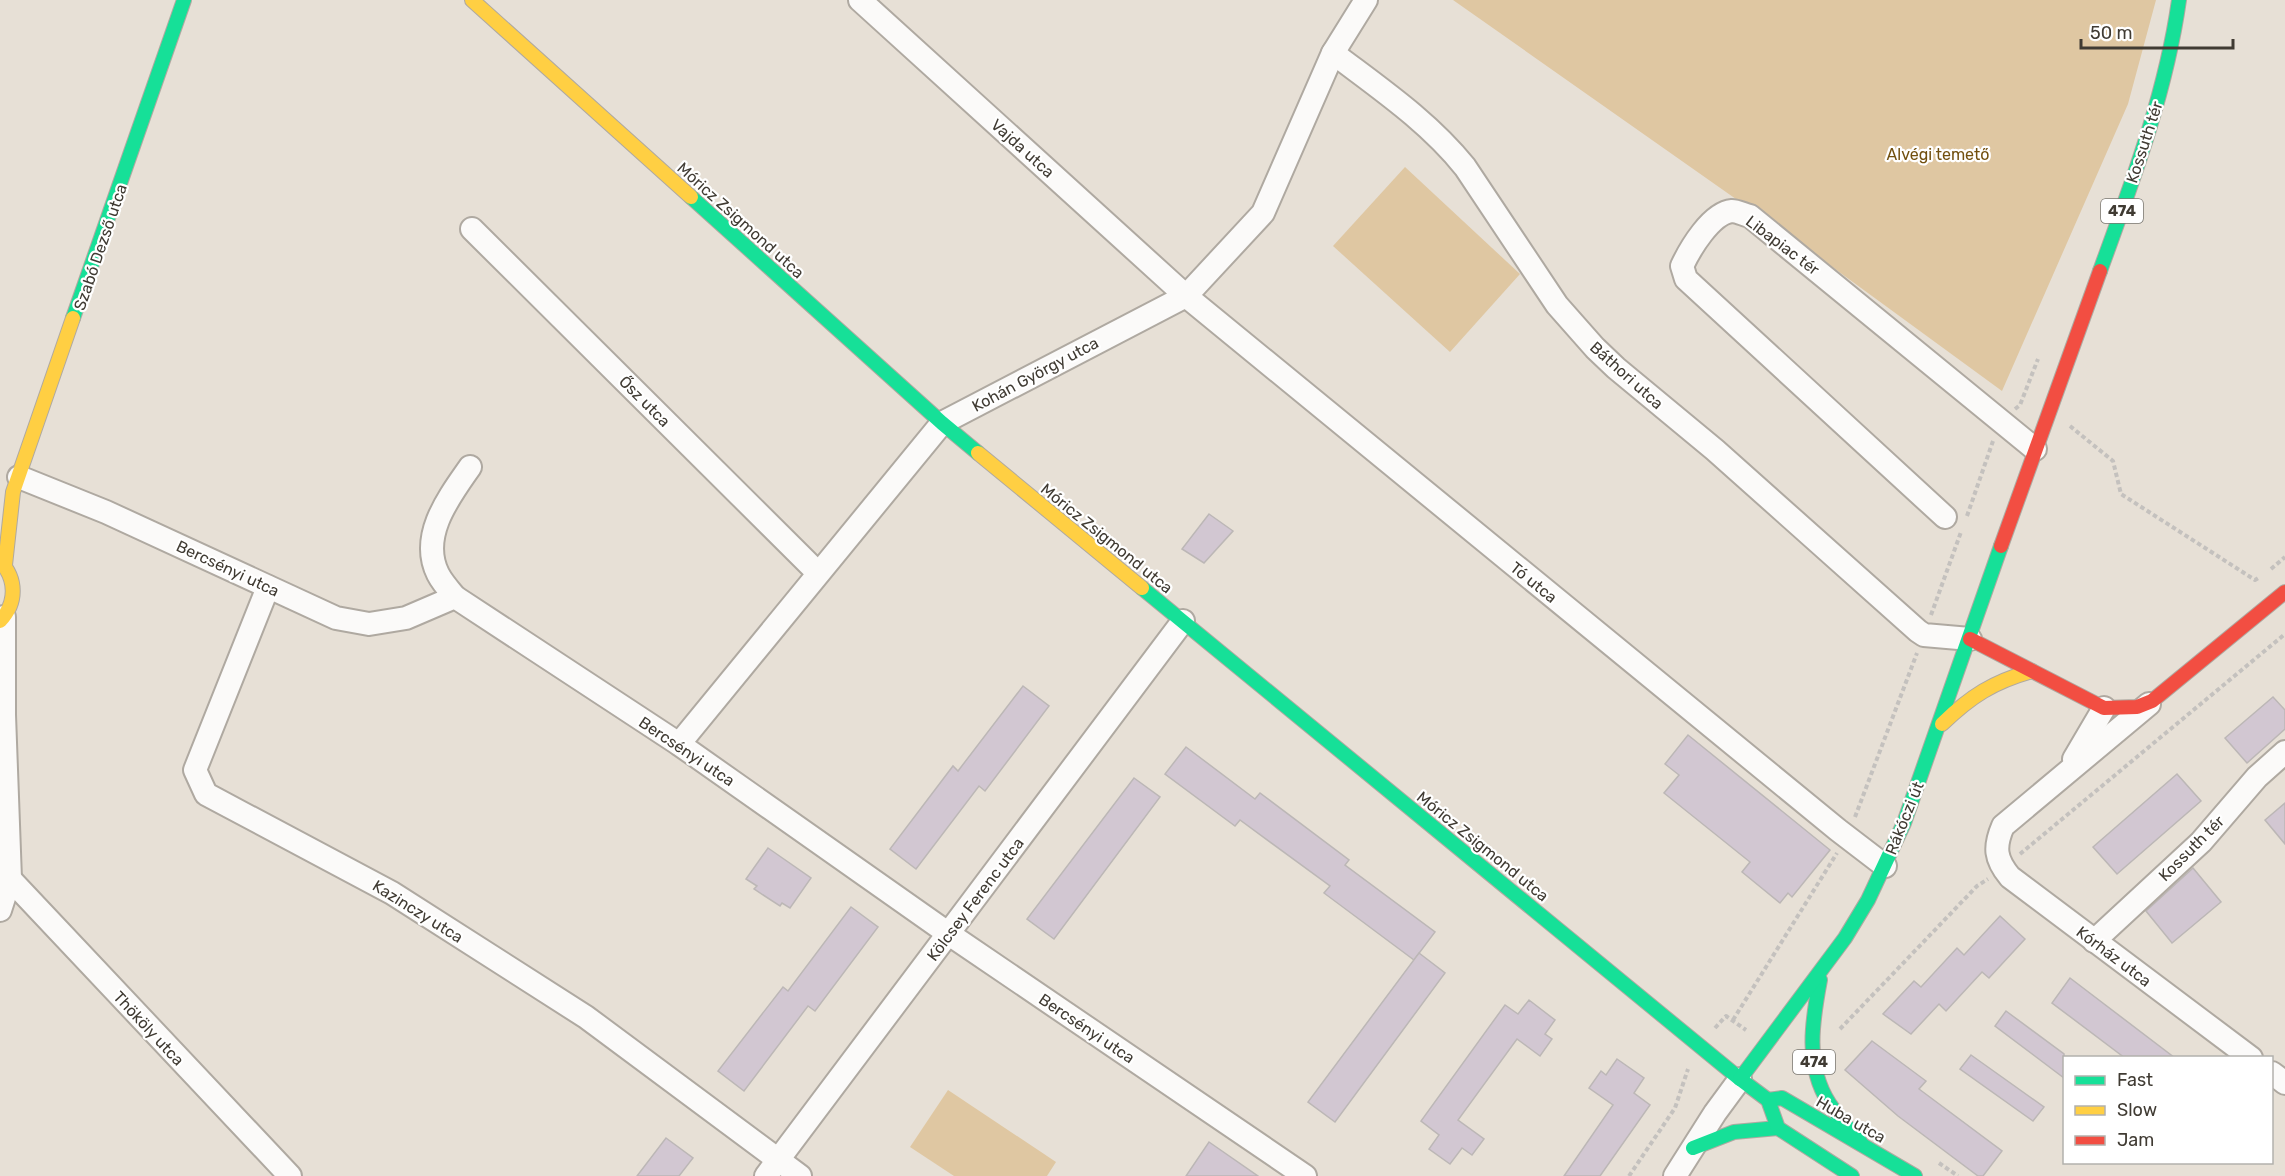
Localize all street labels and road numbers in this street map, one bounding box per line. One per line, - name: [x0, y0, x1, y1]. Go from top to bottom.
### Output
- street label: Kossuth tér: [2122, 99, 2167, 186]
- street label: Vajda utca: [987, 115, 1058, 182]
- street label: Móricz Zsigmond utca: [673, 158, 808, 282]
- street label: Szabó Dezső utca: [70, 181, 131, 313]
- road number: 474: [2101, 199, 2143, 223]
- street label: Libapiac tér: [1742, 212, 1823, 279]
- street label: Kohán György utca: [969, 333, 1102, 416]
- street label: Báthori utca: [1586, 338, 1667, 413]
- street label: Ősz utca: [615, 371, 675, 431]
- street label: Móricz Zsigmond utca: [1037, 479, 1176, 597]
- street label: Bercsényi utca: [173, 536, 282, 601]
- street label: Tó utca: [1507, 558, 1561, 607]
- street label: Bercsényi utca: [635, 712, 738, 790]
- street label: Rákóczi út: [1881, 779, 1928, 857]
- street label: Móricz Zsigmond utca: [1413, 787, 1552, 905]
- street label: Kossuth tér: [2155, 812, 2228, 885]
- street label: Kölcsey Ferenc utca: [923, 834, 1028, 965]
- street label: Kazinczy utca: [369, 876, 466, 947]
- street label: Kórház utca: [2073, 922, 2155, 991]
- street label: Thököly utca: [109, 987, 188, 1069]
- street label: Bercsényi utca: [1035, 989, 1138, 1067]
- road number: 474: [1793, 1050, 1835, 1074]
- street label: Huba utca: [1813, 1092, 1889, 1147]

